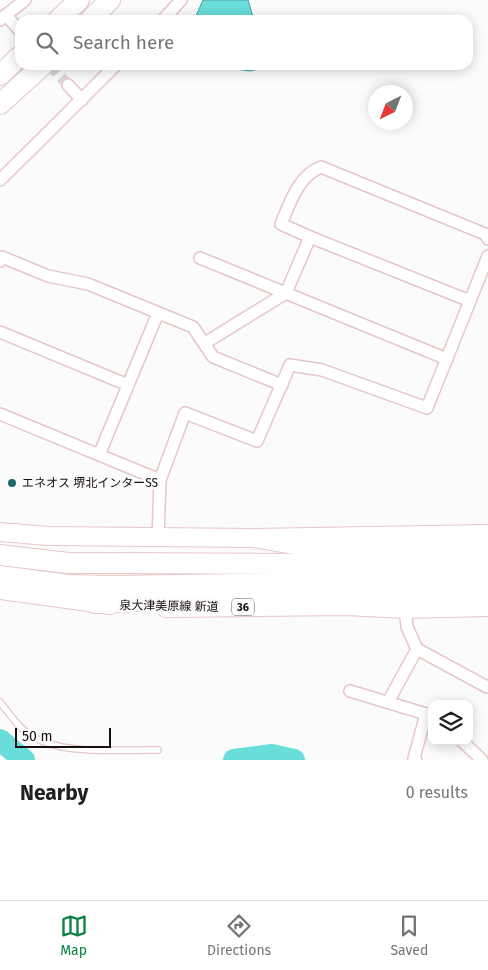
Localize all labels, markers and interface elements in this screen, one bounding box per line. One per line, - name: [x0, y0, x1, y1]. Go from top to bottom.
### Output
- search box: [15, 15, 473, 70]
- icon: search: [33, 29, 61, 57]
- text: Search here: [73, 31, 174, 54]
- north arrow: [368, 85, 413, 130]
- place label: エネオス 堺北インターSS: [22, 476, 159, 490]
- marker: エネオス 堺北インターSS: [6, 477, 18, 489]
- street label: 泉大津美原線 新道: [119, 598, 219, 614]
- road number: 36: [232, 598, 254, 616]
- map controls: [428, 700, 473, 745]
- button: layers: [428, 700, 473, 745]
- scale bar: [15, 725, 111, 748]
- text: 50 m: [22, 728, 53, 745]
- text: Nearby: [20, 780, 88, 806]
- text: 0 results: [406, 783, 468, 802]
- tab: Map: [60, 912, 88, 959]
- tab: Directions: [207, 912, 271, 959]
- tab: Saved: [390, 912, 428, 959]

